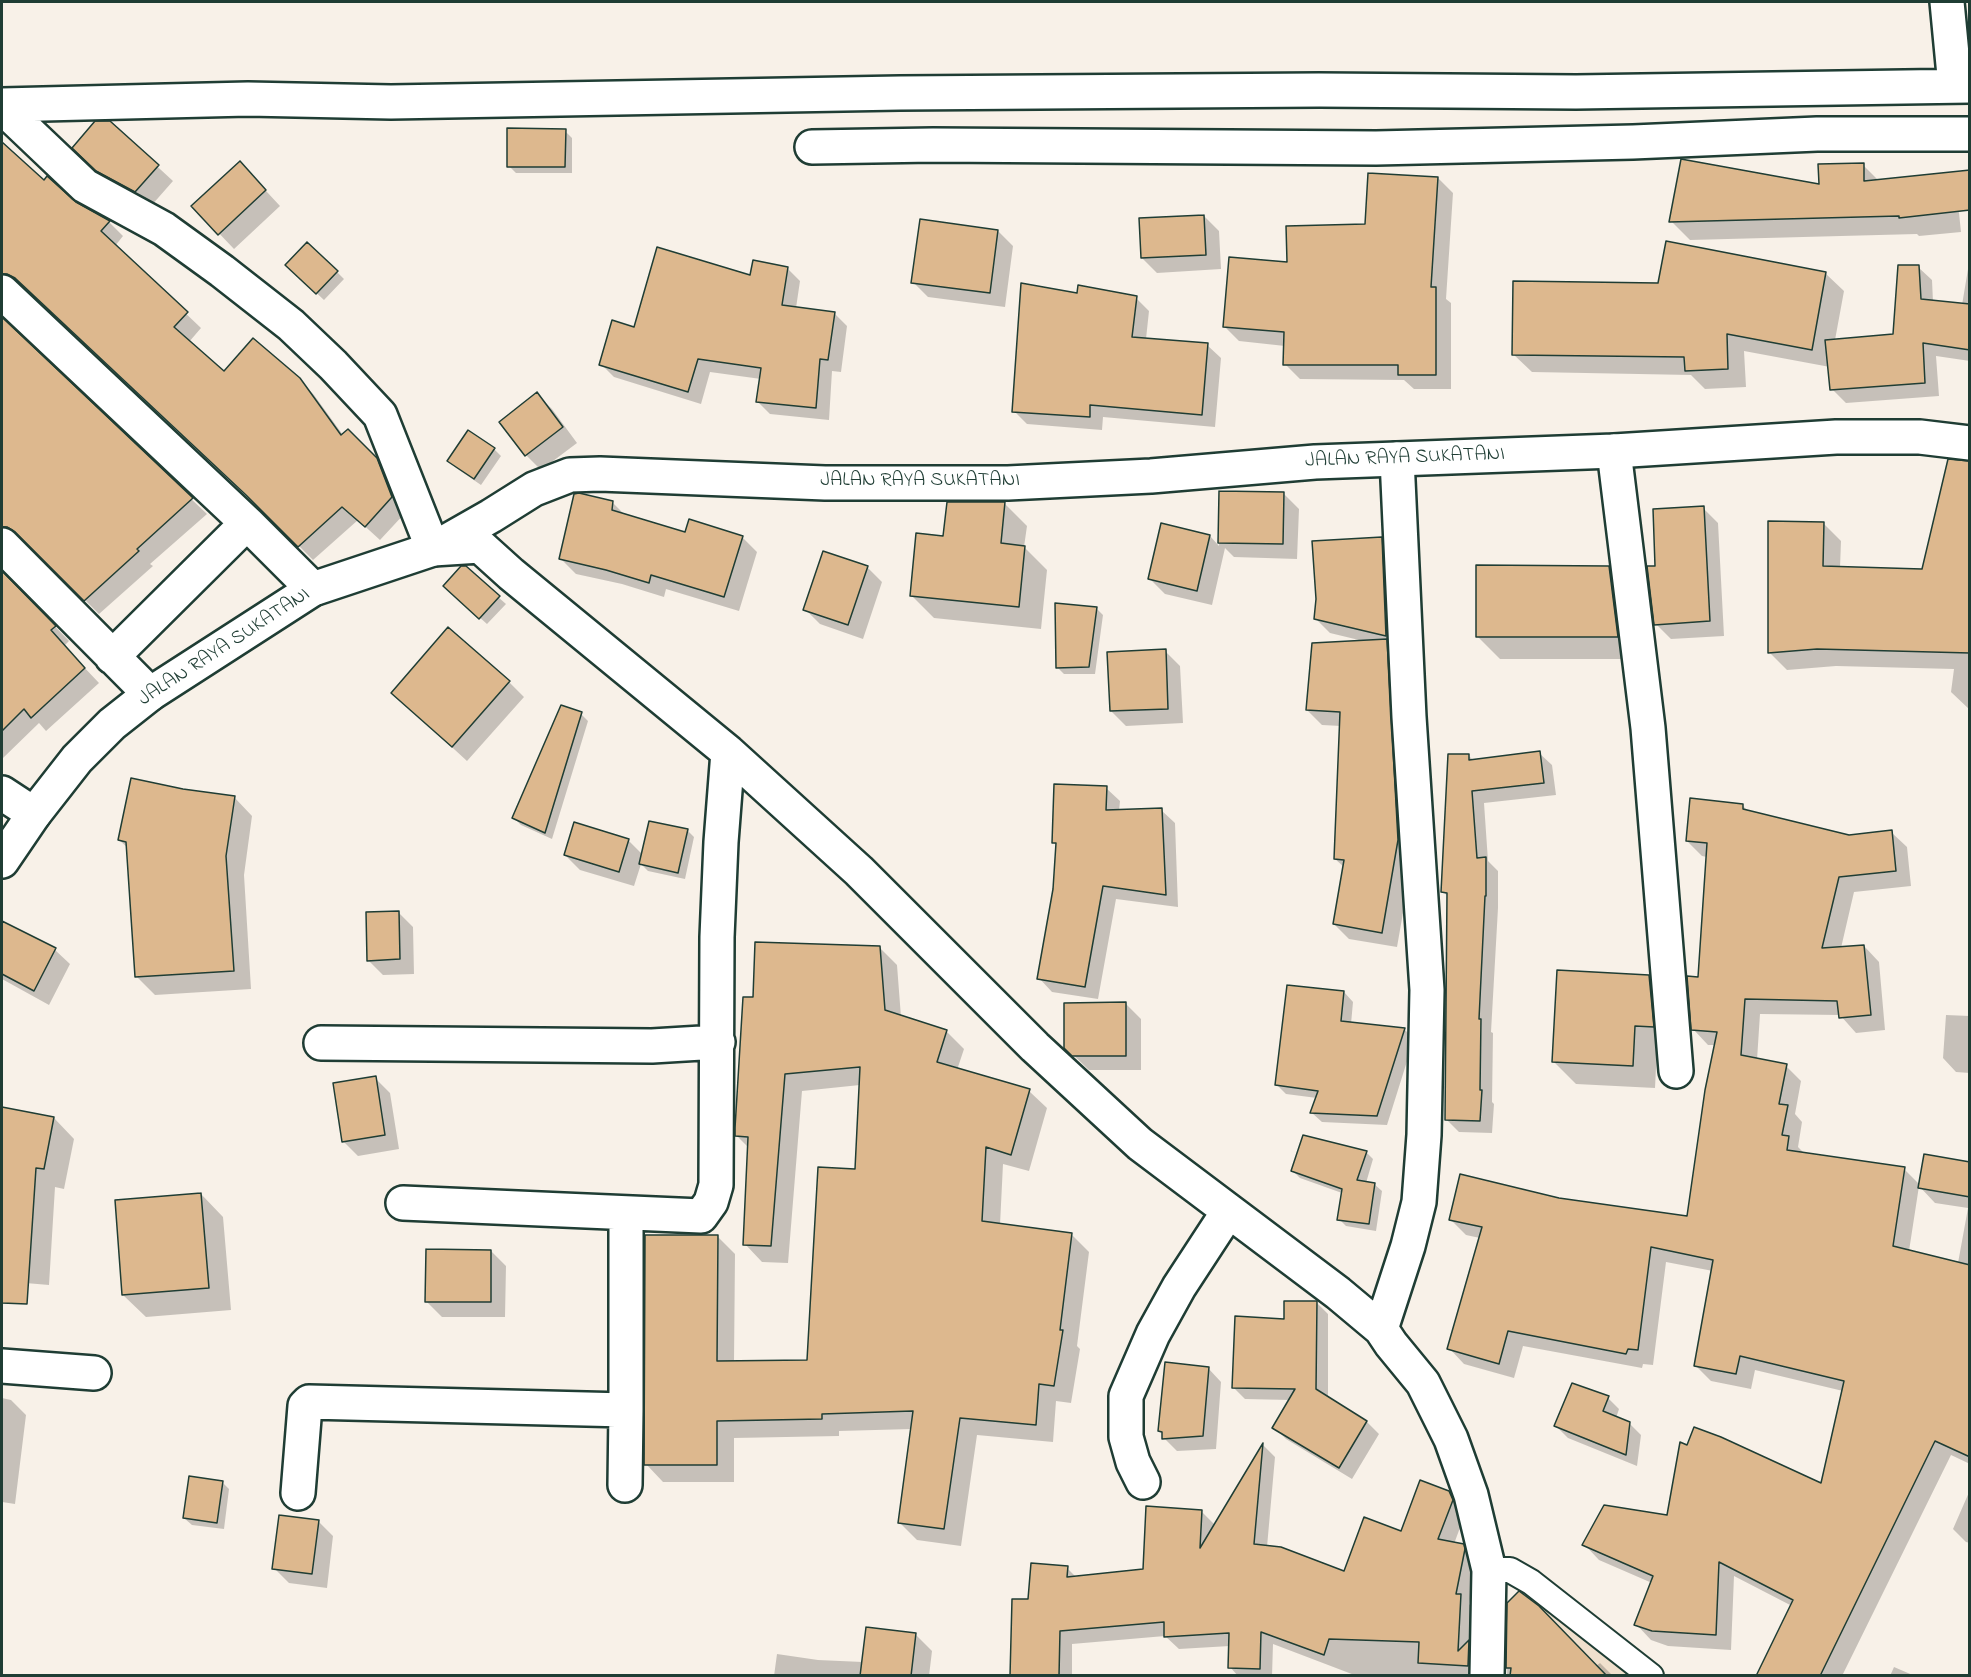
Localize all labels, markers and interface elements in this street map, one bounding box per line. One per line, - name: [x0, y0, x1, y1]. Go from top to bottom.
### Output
- street label: JALAN RAYA SUKATANI: [1305, 444, 1505, 474]
- street label: JALAN RAYA SUKATANI: [820, 470, 1020, 494]
- street label: JALAN RAYA SUKATANI: [135, 584, 315, 712]

